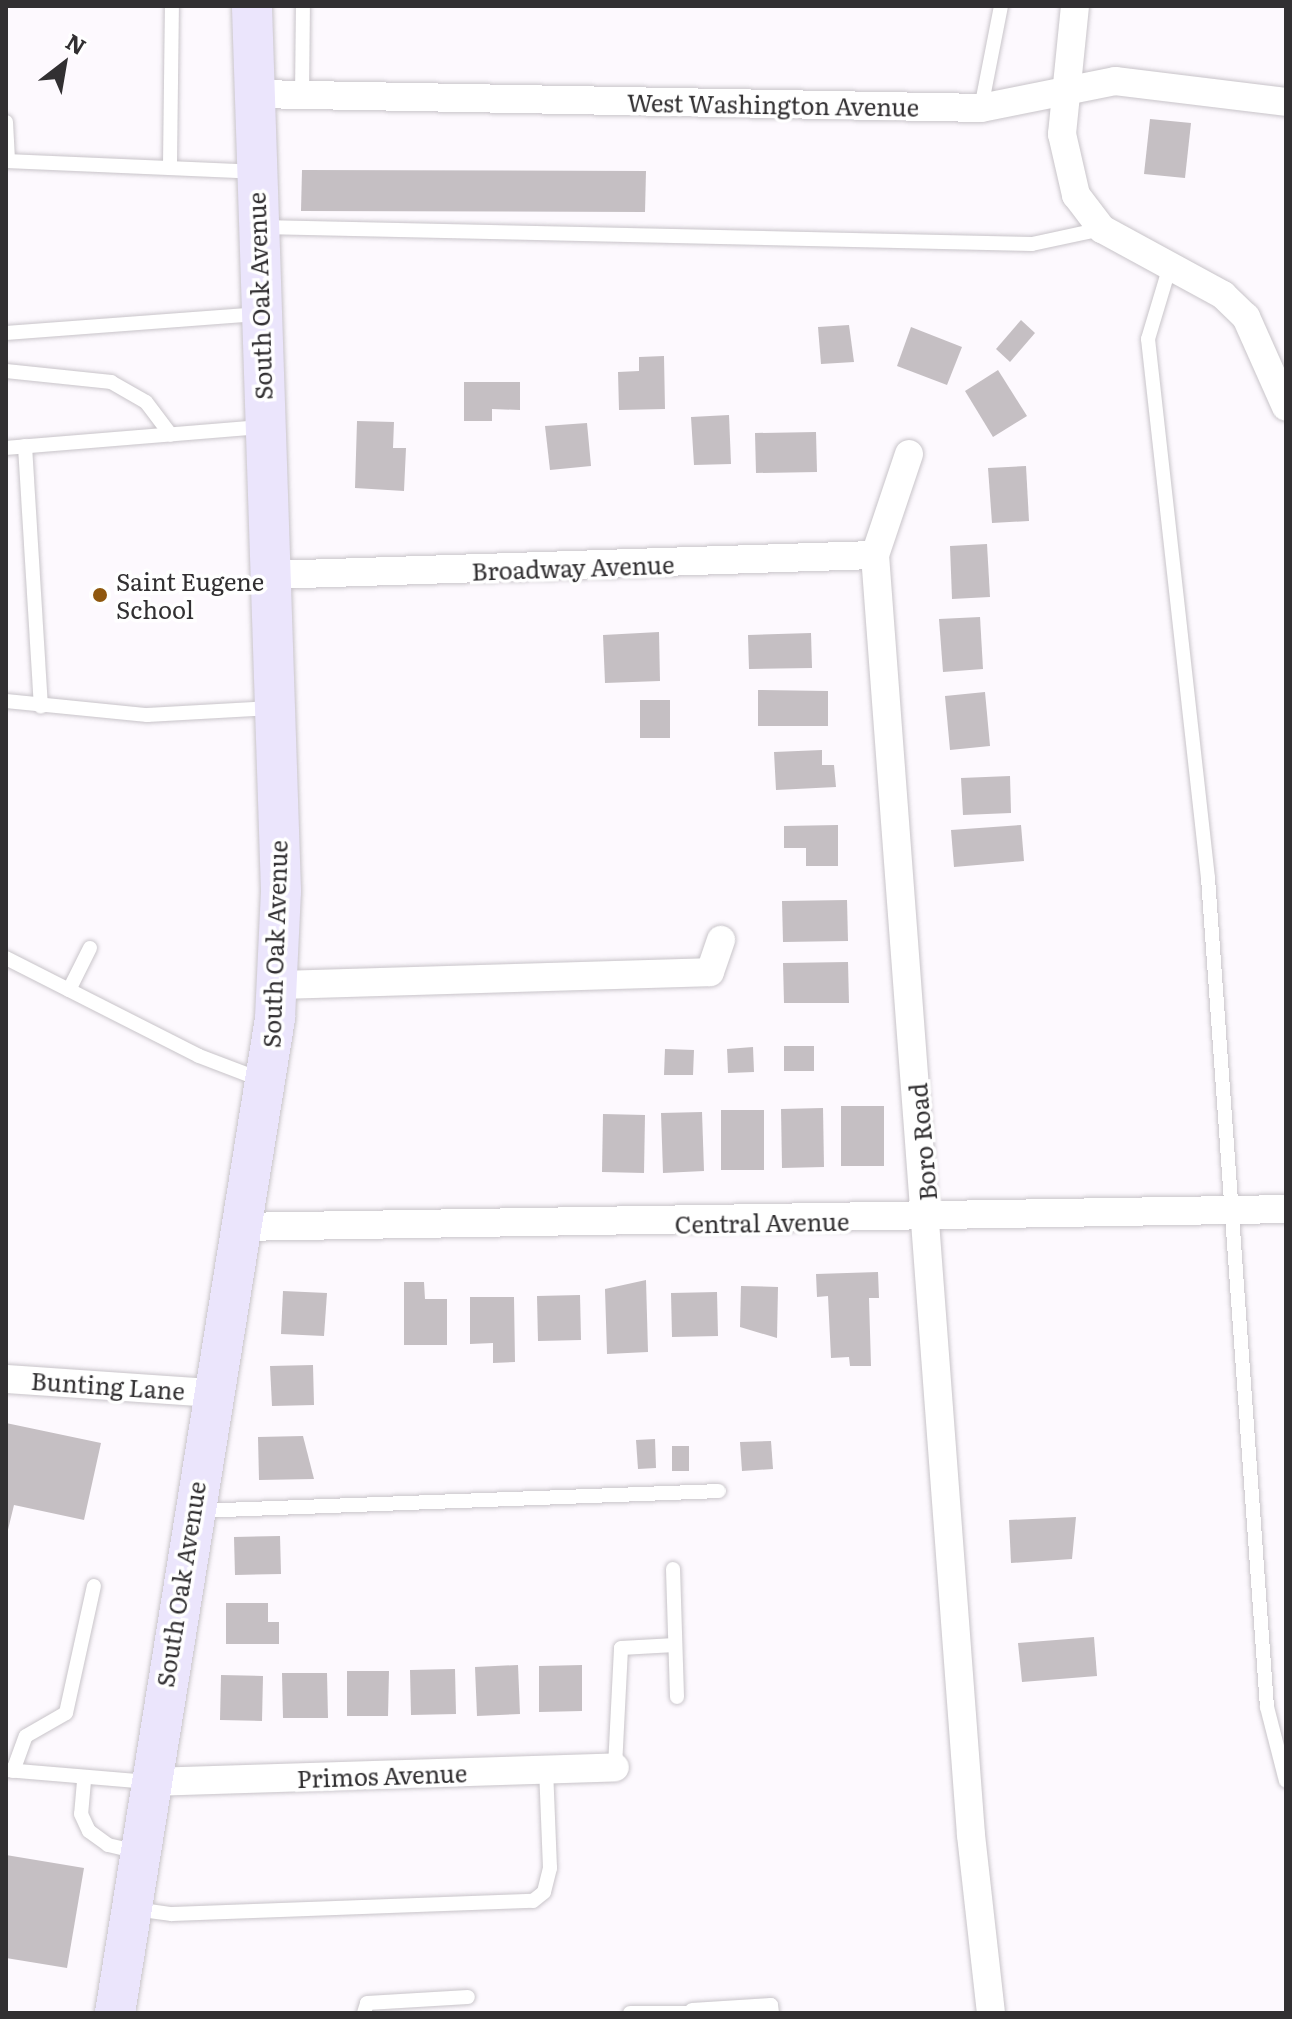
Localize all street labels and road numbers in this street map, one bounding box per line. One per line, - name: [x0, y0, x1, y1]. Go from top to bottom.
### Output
- street label: West Washington Avenue: [627, 87, 919, 121]
- street label: South Oak Avenue: [241, 192, 277, 400]
- street label: Broadway Avenue: [471, 549, 675, 585]
- street label: South Oak Avenue: [256, 840, 292, 1048]
- street label: Boro Road: [903, 1082, 941, 1202]
- street label: Central Avenue: [674, 1206, 850, 1238]
- street label: Bunting Lane: [30, 1365, 186, 1405]
- street label: South Oak Avenue: [150, 1479, 210, 1689]
- street label: Primos Avenue: [296, 1758, 468, 1792]

